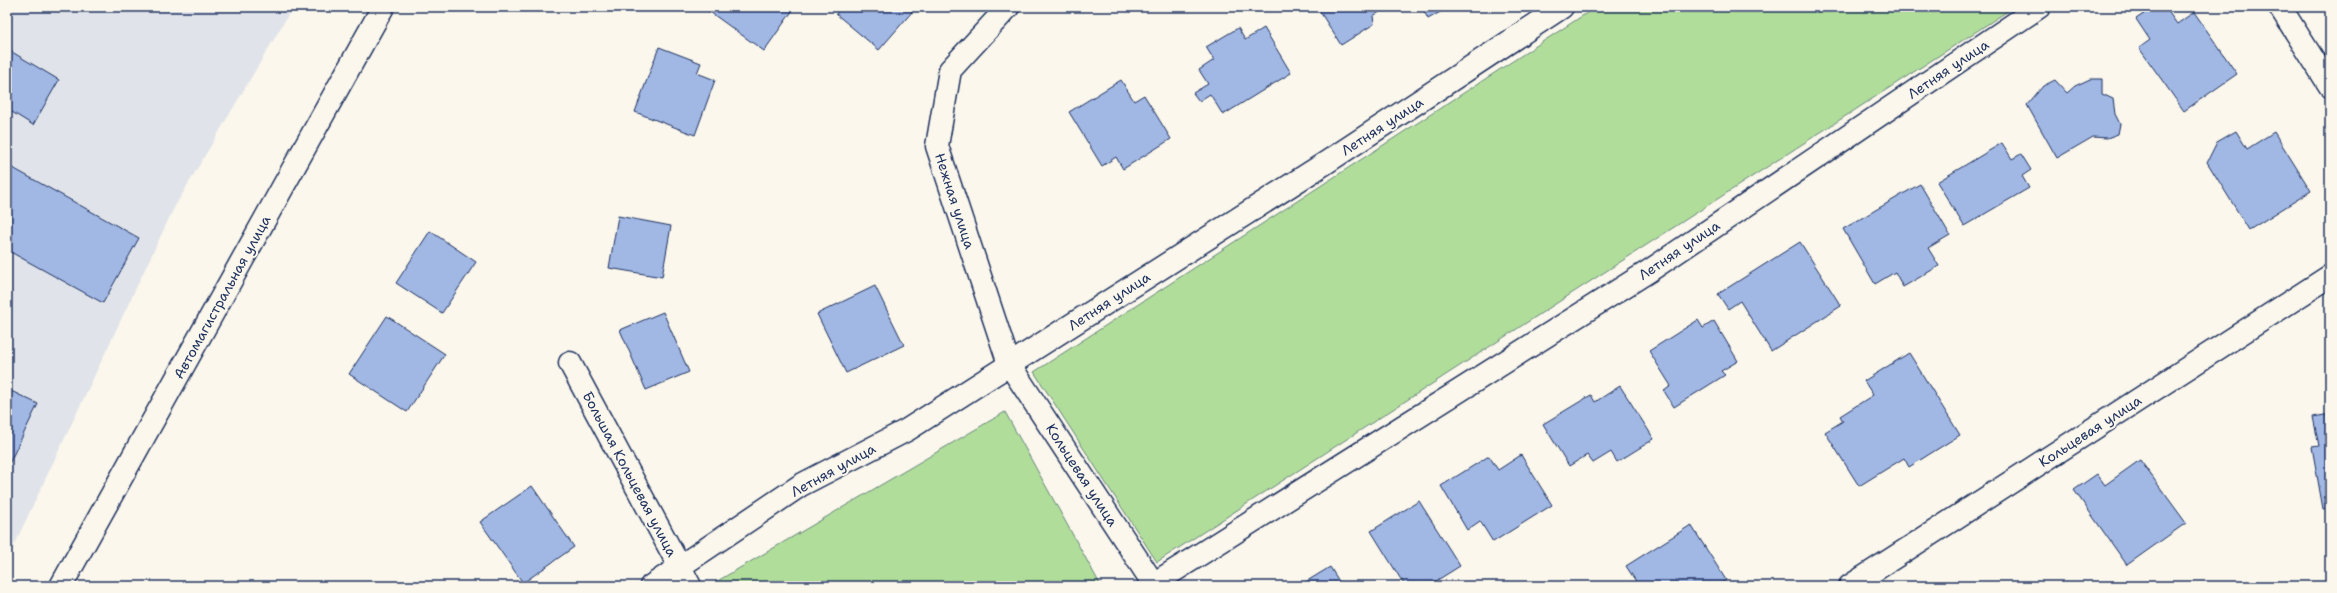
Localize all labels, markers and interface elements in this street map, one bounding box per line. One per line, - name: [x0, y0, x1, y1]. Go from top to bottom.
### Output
- street label: Летняя улица: [1904, 35, 1992, 103]
- street label: Летняя улица: [1338, 93, 1427, 159]
- street label: Нежная улица: [931, 151, 979, 252]
- street label: Автомагистральная улица: [169, 212, 275, 382]
- street label: Летняя улица: [1635, 216, 1723, 284]
- street label: Летняя улица: [1065, 268, 1154, 334]
- street label: Большая Кольцевая улица: [579, 388, 681, 560]
- street label: Кольцевая улица: [2035, 391, 2145, 471]
- street label: Кольцевая улица: [1042, 420, 1122, 530]
- street label: Летняя улица: [787, 439, 879, 501]

